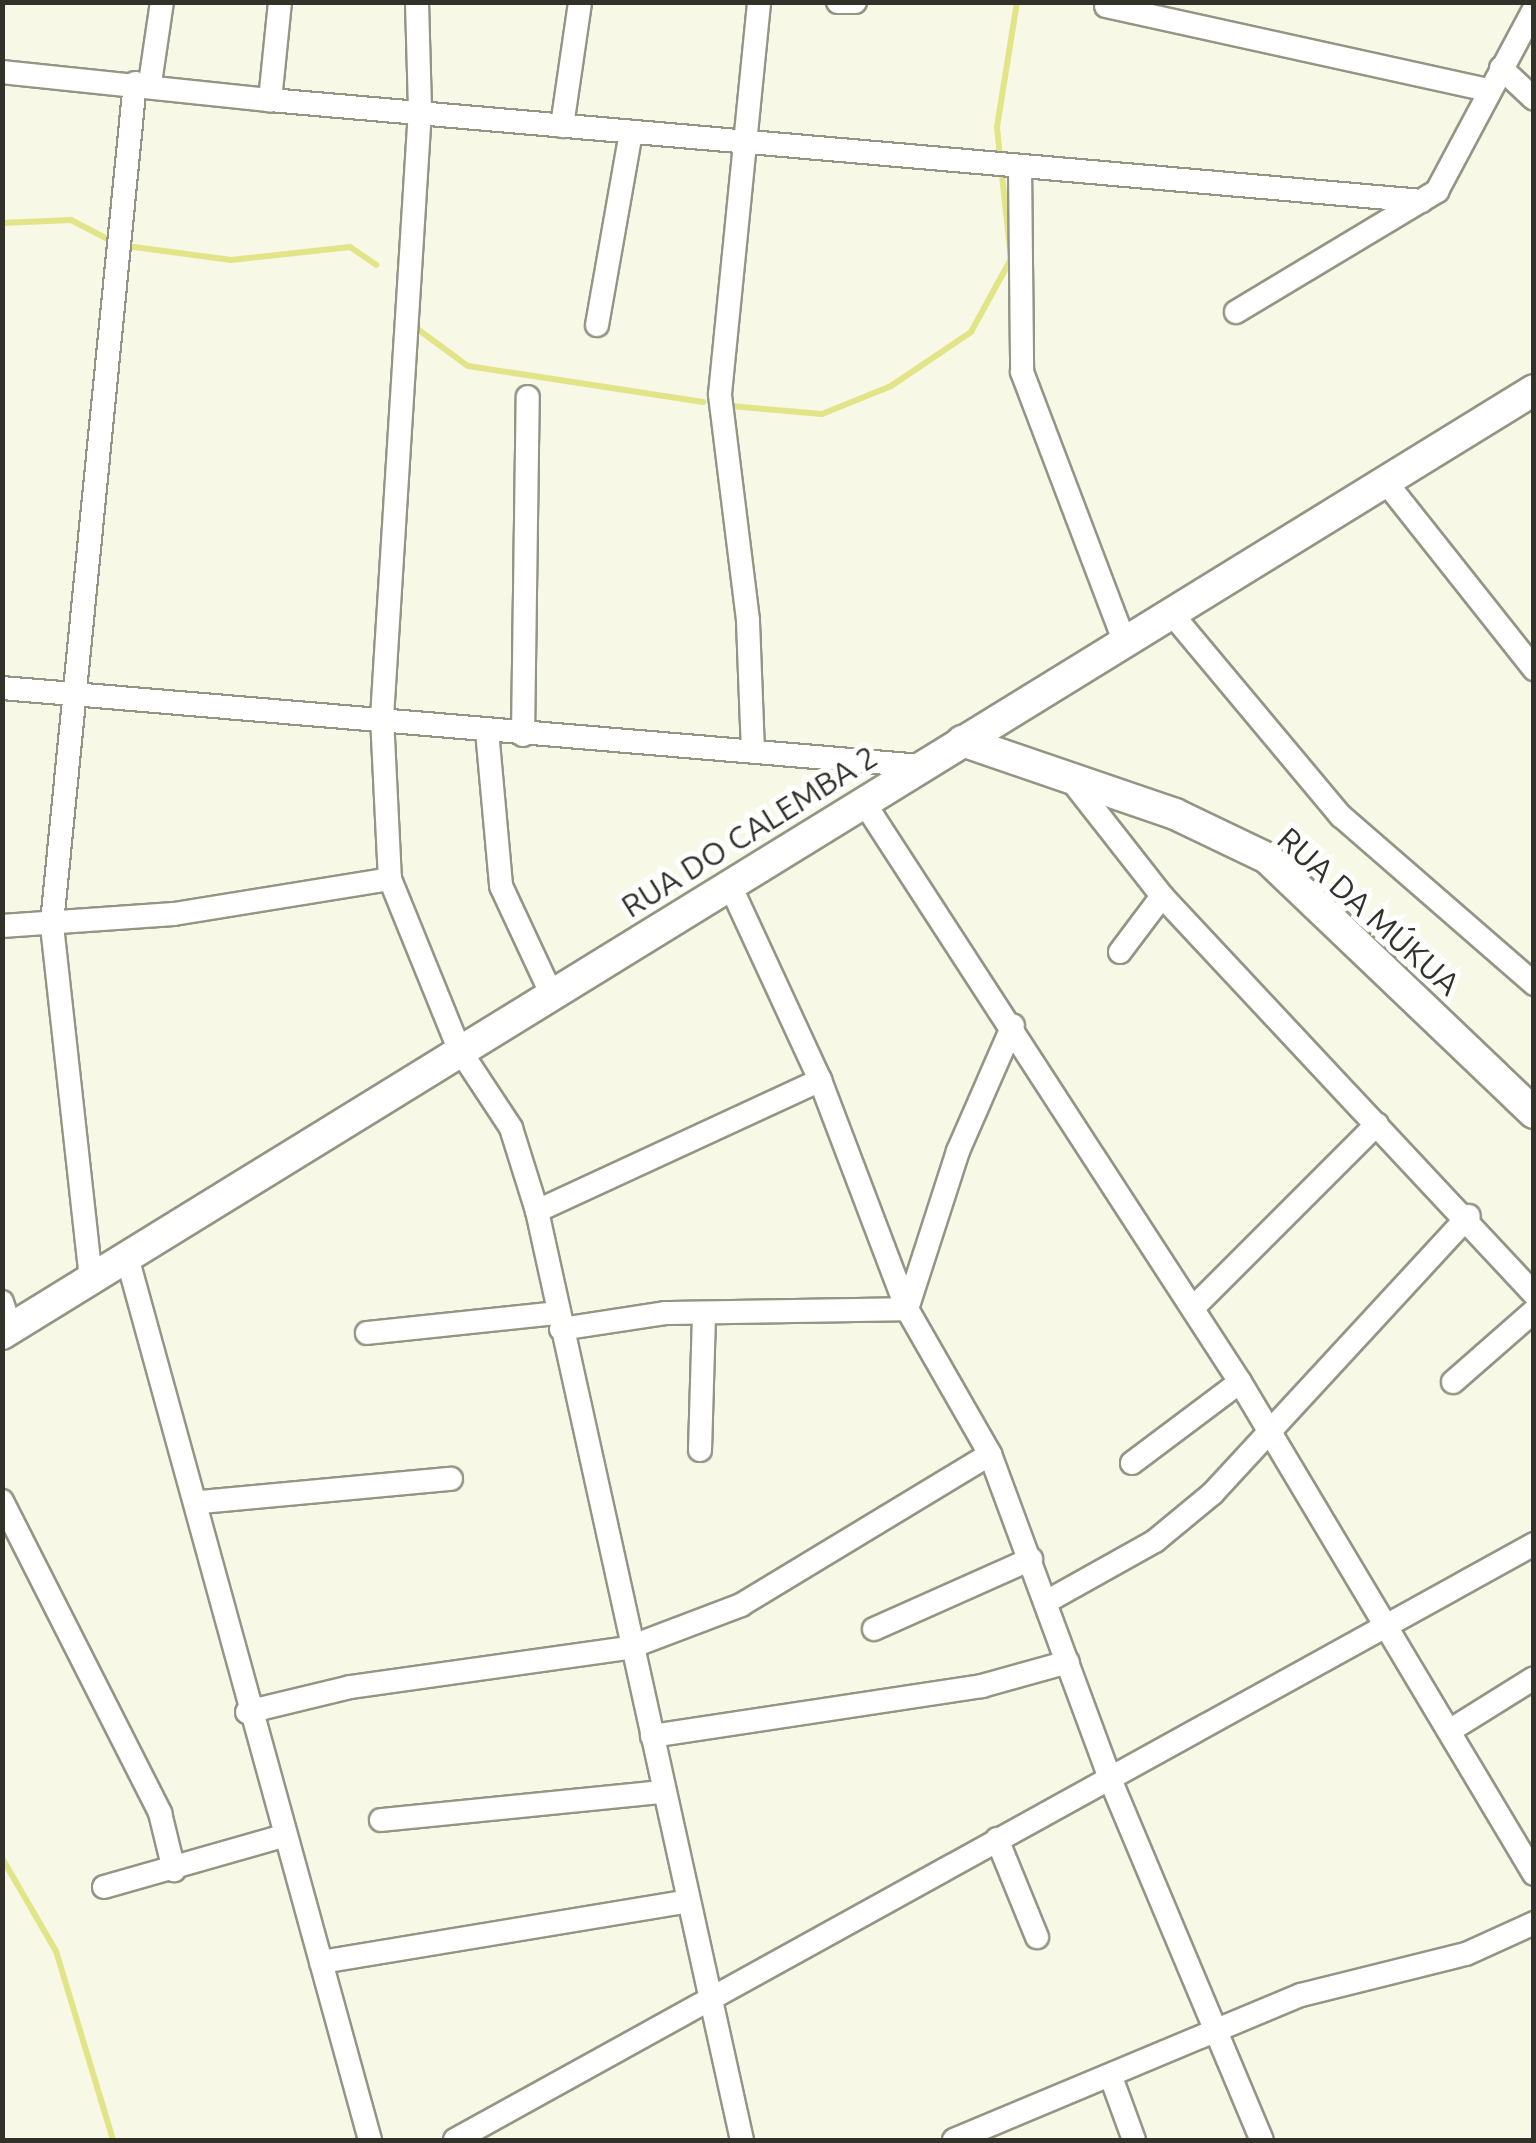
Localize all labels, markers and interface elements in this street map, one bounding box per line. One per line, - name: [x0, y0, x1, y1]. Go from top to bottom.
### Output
- street label: RUA DO CALEMBA 2: [614, 737, 884, 925]
- street label: RUA DA MÚKUA: [1270, 819, 1468, 1003]

